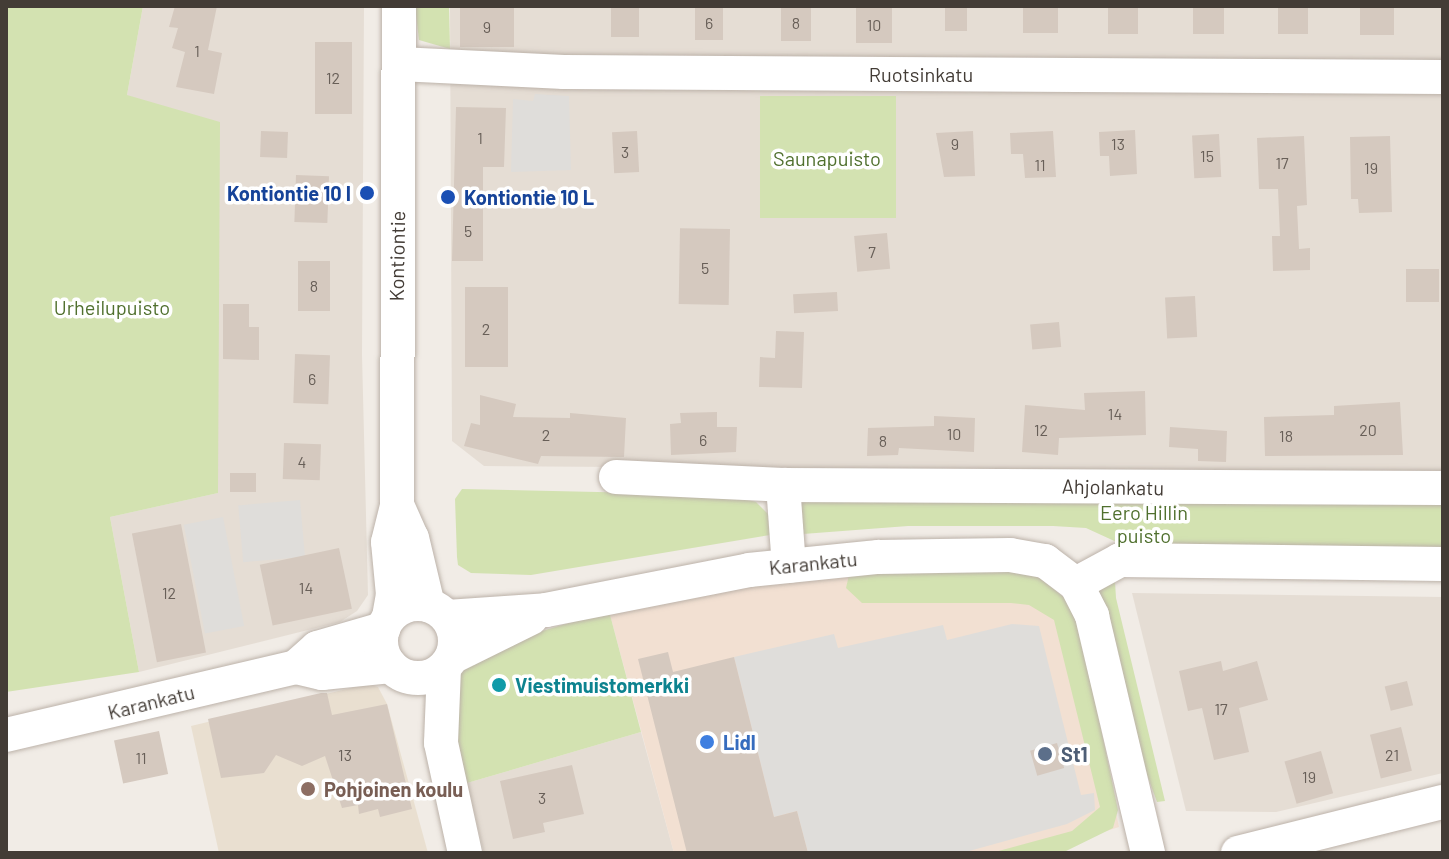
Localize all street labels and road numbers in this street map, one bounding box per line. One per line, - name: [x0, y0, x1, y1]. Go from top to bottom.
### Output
- street label: Ruotsinkatu: [869, 62, 973, 86]
- street label: Kontiontie: [384, 210, 410, 302]
- street label: Ahjolankatu: [1062, 474, 1164, 500]
- street label: Karankatu: [768, 546, 858, 580]
- street label: Karankatu: [105, 680, 197, 724]

